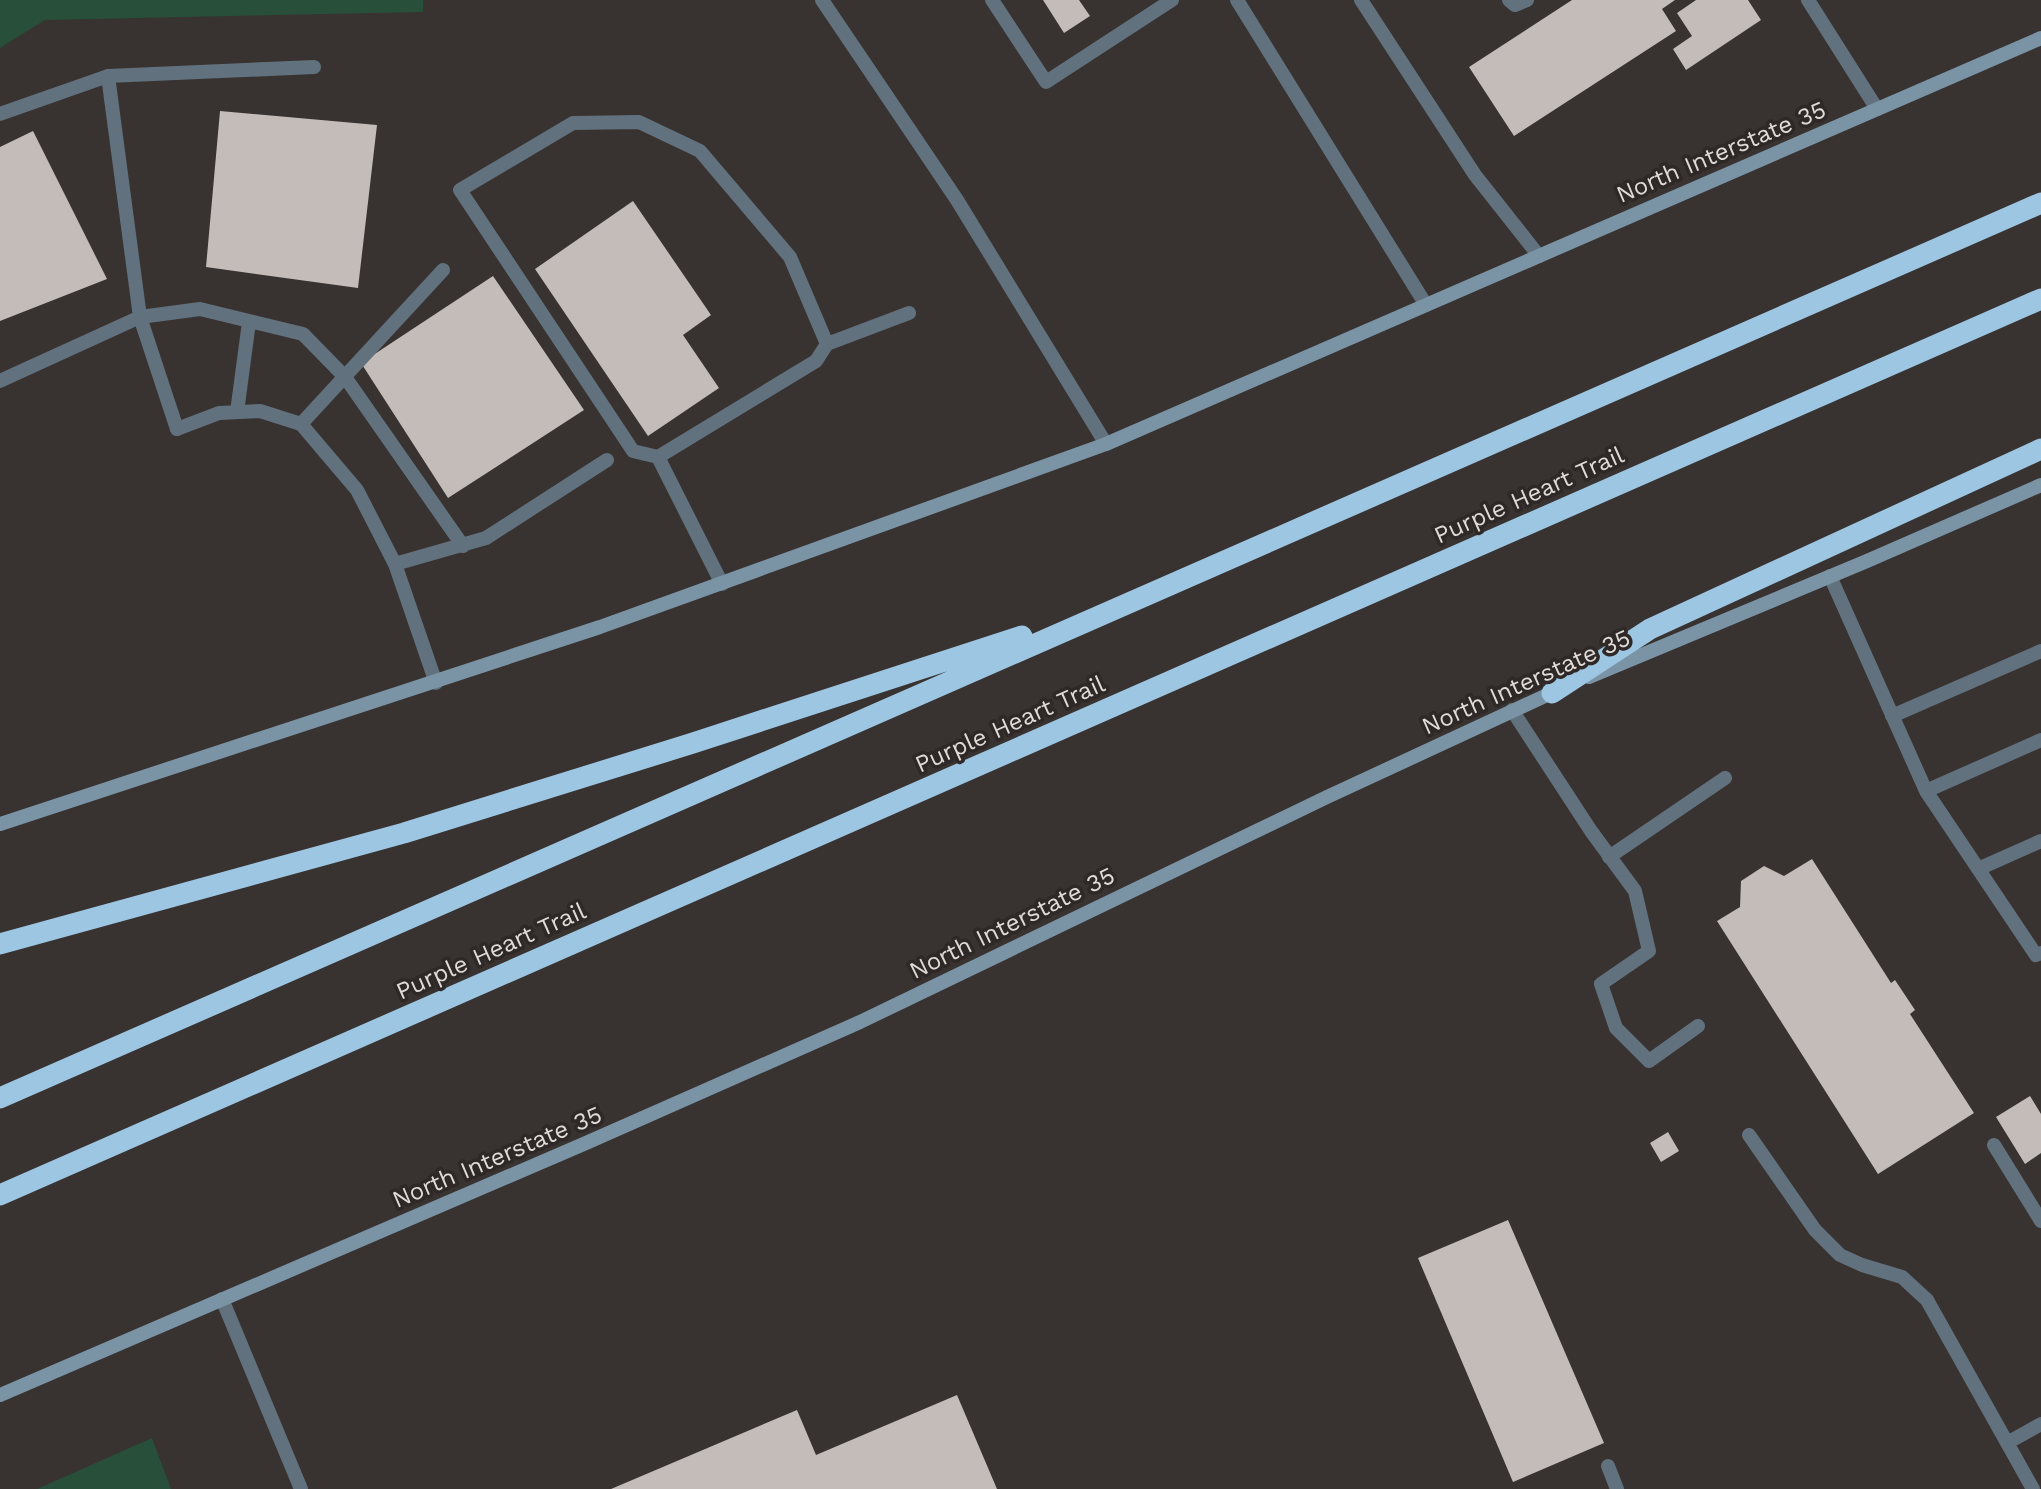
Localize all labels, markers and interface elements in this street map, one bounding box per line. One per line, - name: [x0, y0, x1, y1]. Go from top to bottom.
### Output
- street label: North Interstate 35: [1612, 95, 1830, 209]
- street label: Purple Heart Trail: [1430, 440, 1629, 549]
- street label: North Interstate 35: [1418, 624, 1634, 740]
- street label: Purple Heart Trail: [911, 669, 1110, 778]
- street label: North Interstate 35: [905, 861, 1119, 985]
- street label: Purple Heart Trail: [392, 896, 591, 1005]
- street label: North Interstate 35: [388, 1100, 606, 1214]

